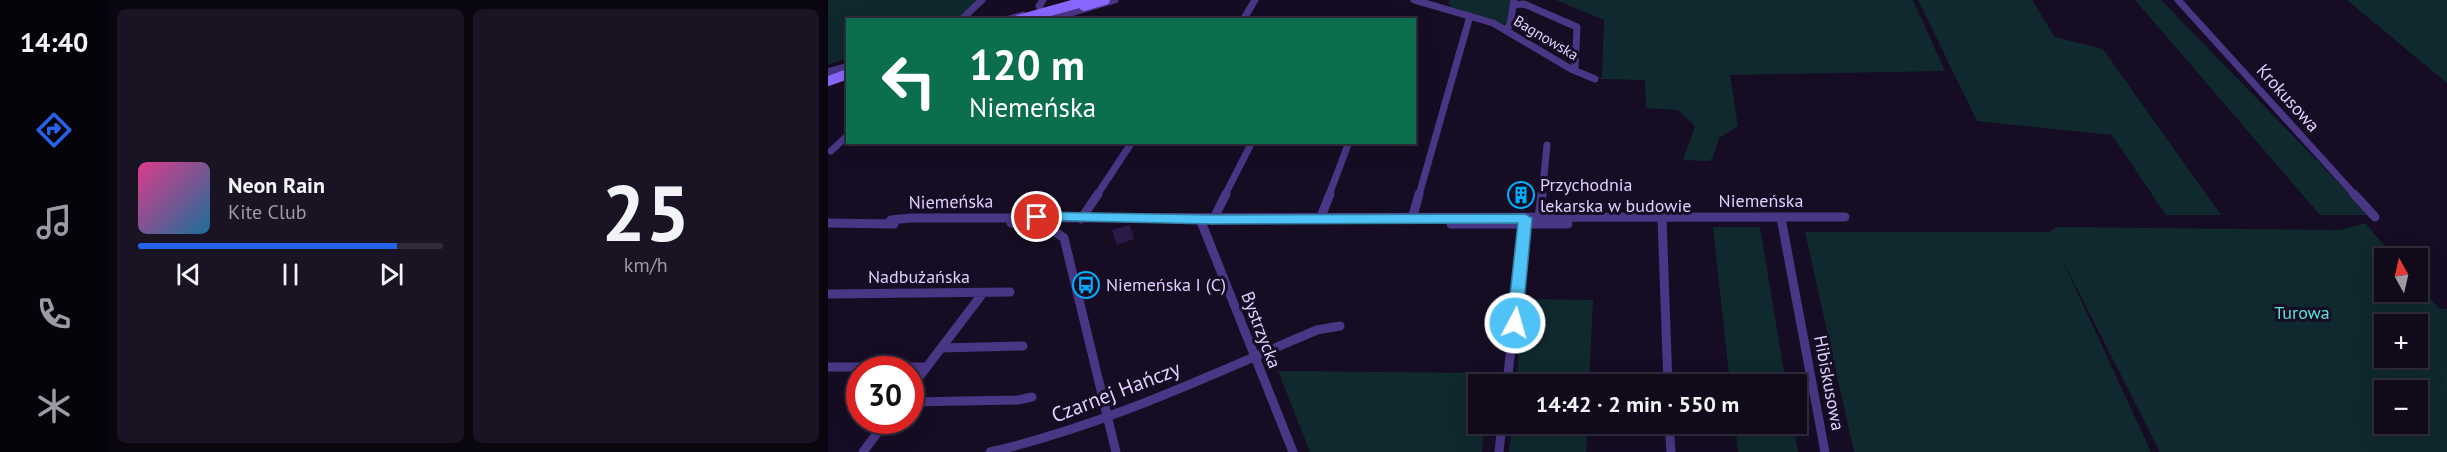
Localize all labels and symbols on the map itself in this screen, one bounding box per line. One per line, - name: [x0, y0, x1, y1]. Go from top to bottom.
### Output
- street label: Bagnowska: [1510, 11, 1582, 64]
- street label: Krokusowa: [2252, 59, 2325, 136]
- place label: Przychodnia lekarska w budowie: [1540, 173, 1691, 217]
- building icon: Przychodnia lekarska w budowie: [1506, 180, 1536, 210]
- street label: Niemeńska: [908, 189, 994, 214]
- street label: Niemeńska: [1719, 189, 1803, 212]
- pin: [1011, 191, 1062, 242]
- north arrow: [2374, 248, 2428, 302]
- street label: Nadbużańska: [868, 265, 970, 288]
- bus stop icon: Niemeńska I (C): [1071, 270, 1101, 300]
- place label: Niemeńska I (C): [1106, 273, 1226, 296]
- street label: Bystrzycka: [1236, 288, 1287, 371]
- position arrow: [1483, 291, 1547, 355]
- park label: Turowa: [2274, 301, 2330, 324]
- street label: Hibiskusowa: [1809, 333, 1850, 432]
- street label: Czarnej Hańczy: [1048, 354, 1184, 428]
- speed limit sign: 30: [846, 356, 924, 434]

